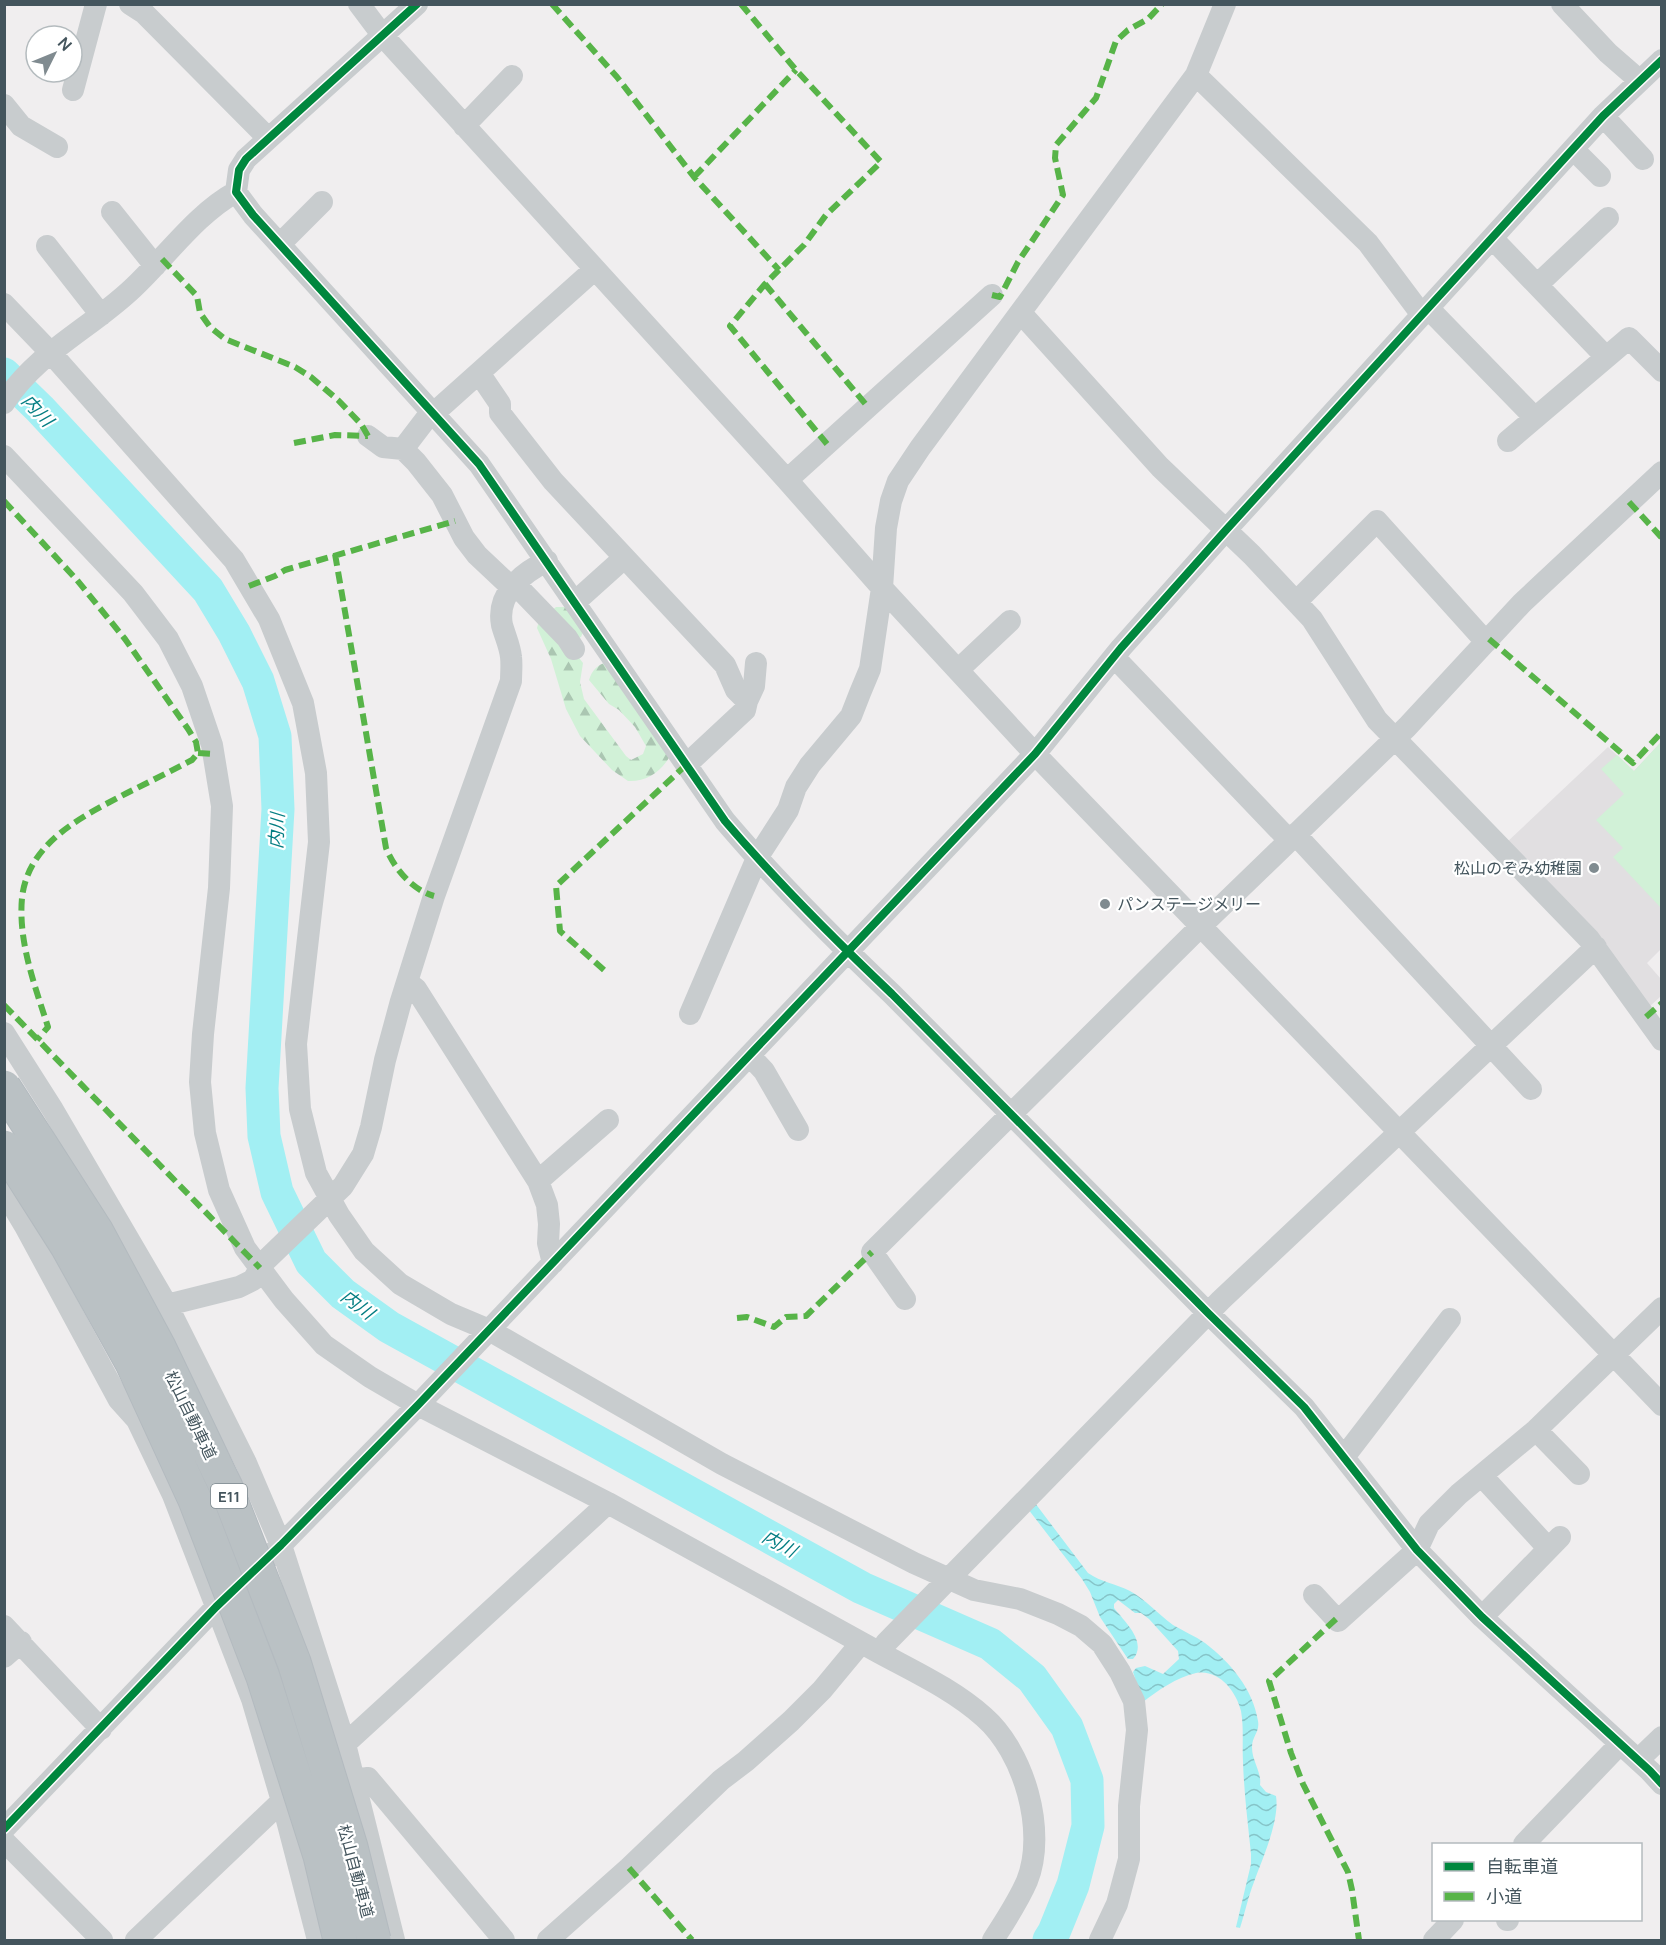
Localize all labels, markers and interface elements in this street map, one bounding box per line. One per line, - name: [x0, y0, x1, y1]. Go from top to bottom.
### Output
- north arrow: [24, 24, 84, 84]
- text: N: [53, 32, 77, 55]
- water label: 内川: [17, 389, 60, 433]
- water label: 内川: [263, 810, 289, 850]
- place label: 松山のぞみ幼稚園: [1454, 857, 1582, 879]
- marker: 松山のぞみ幼稚園: [1587, 861, 1601, 875]
- place label: パンステージメリー: [1117, 893, 1261, 915]
- marker: パンステージメリー: [1098, 897, 1112, 911]
- water label: 内川: [336, 1284, 381, 1326]
- street label: 松山自動車道: [160, 1367, 222, 1463]
- road number: E11: [211, 1484, 247, 1508]
- water label: 内川: [758, 1524, 803, 1563]
- street label: 松山自動車道: [333, 1822, 379, 1920]
- legend: [1432, 1843, 1642, 1921]
- text: 自転車道: [1486, 1854, 1558, 1878]
- text: 小道: [1486, 1884, 1522, 1908]

